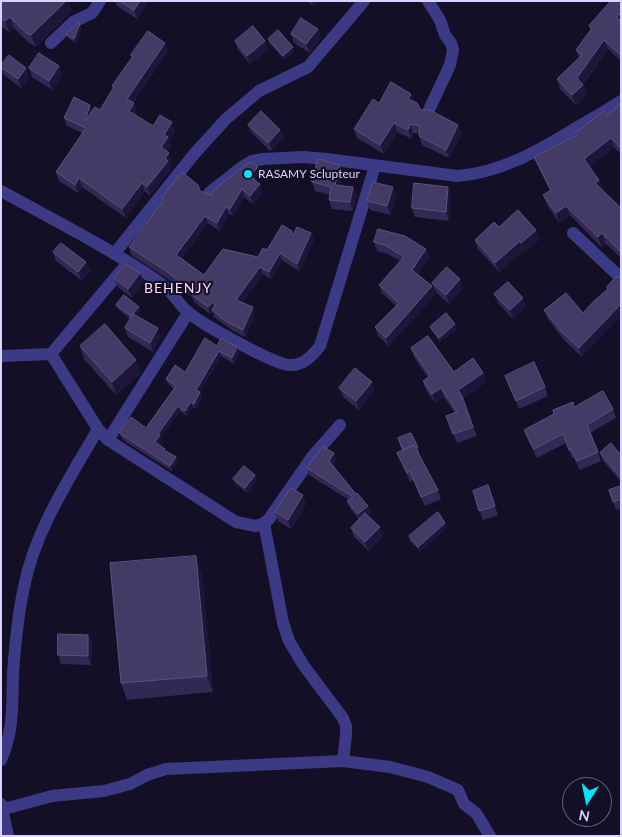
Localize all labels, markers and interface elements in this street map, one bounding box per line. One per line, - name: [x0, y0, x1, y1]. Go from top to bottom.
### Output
- place label: RASAMY Sclupteur: [258, 167, 360, 181]
- marker: RASAMY Sclupteur: [242, 168, 254, 180]
- district label: BEHENJY: [143, 280, 213, 296]
- north arrow: [562, 777, 612, 827]
- text: N: [577, 807, 591, 826]

